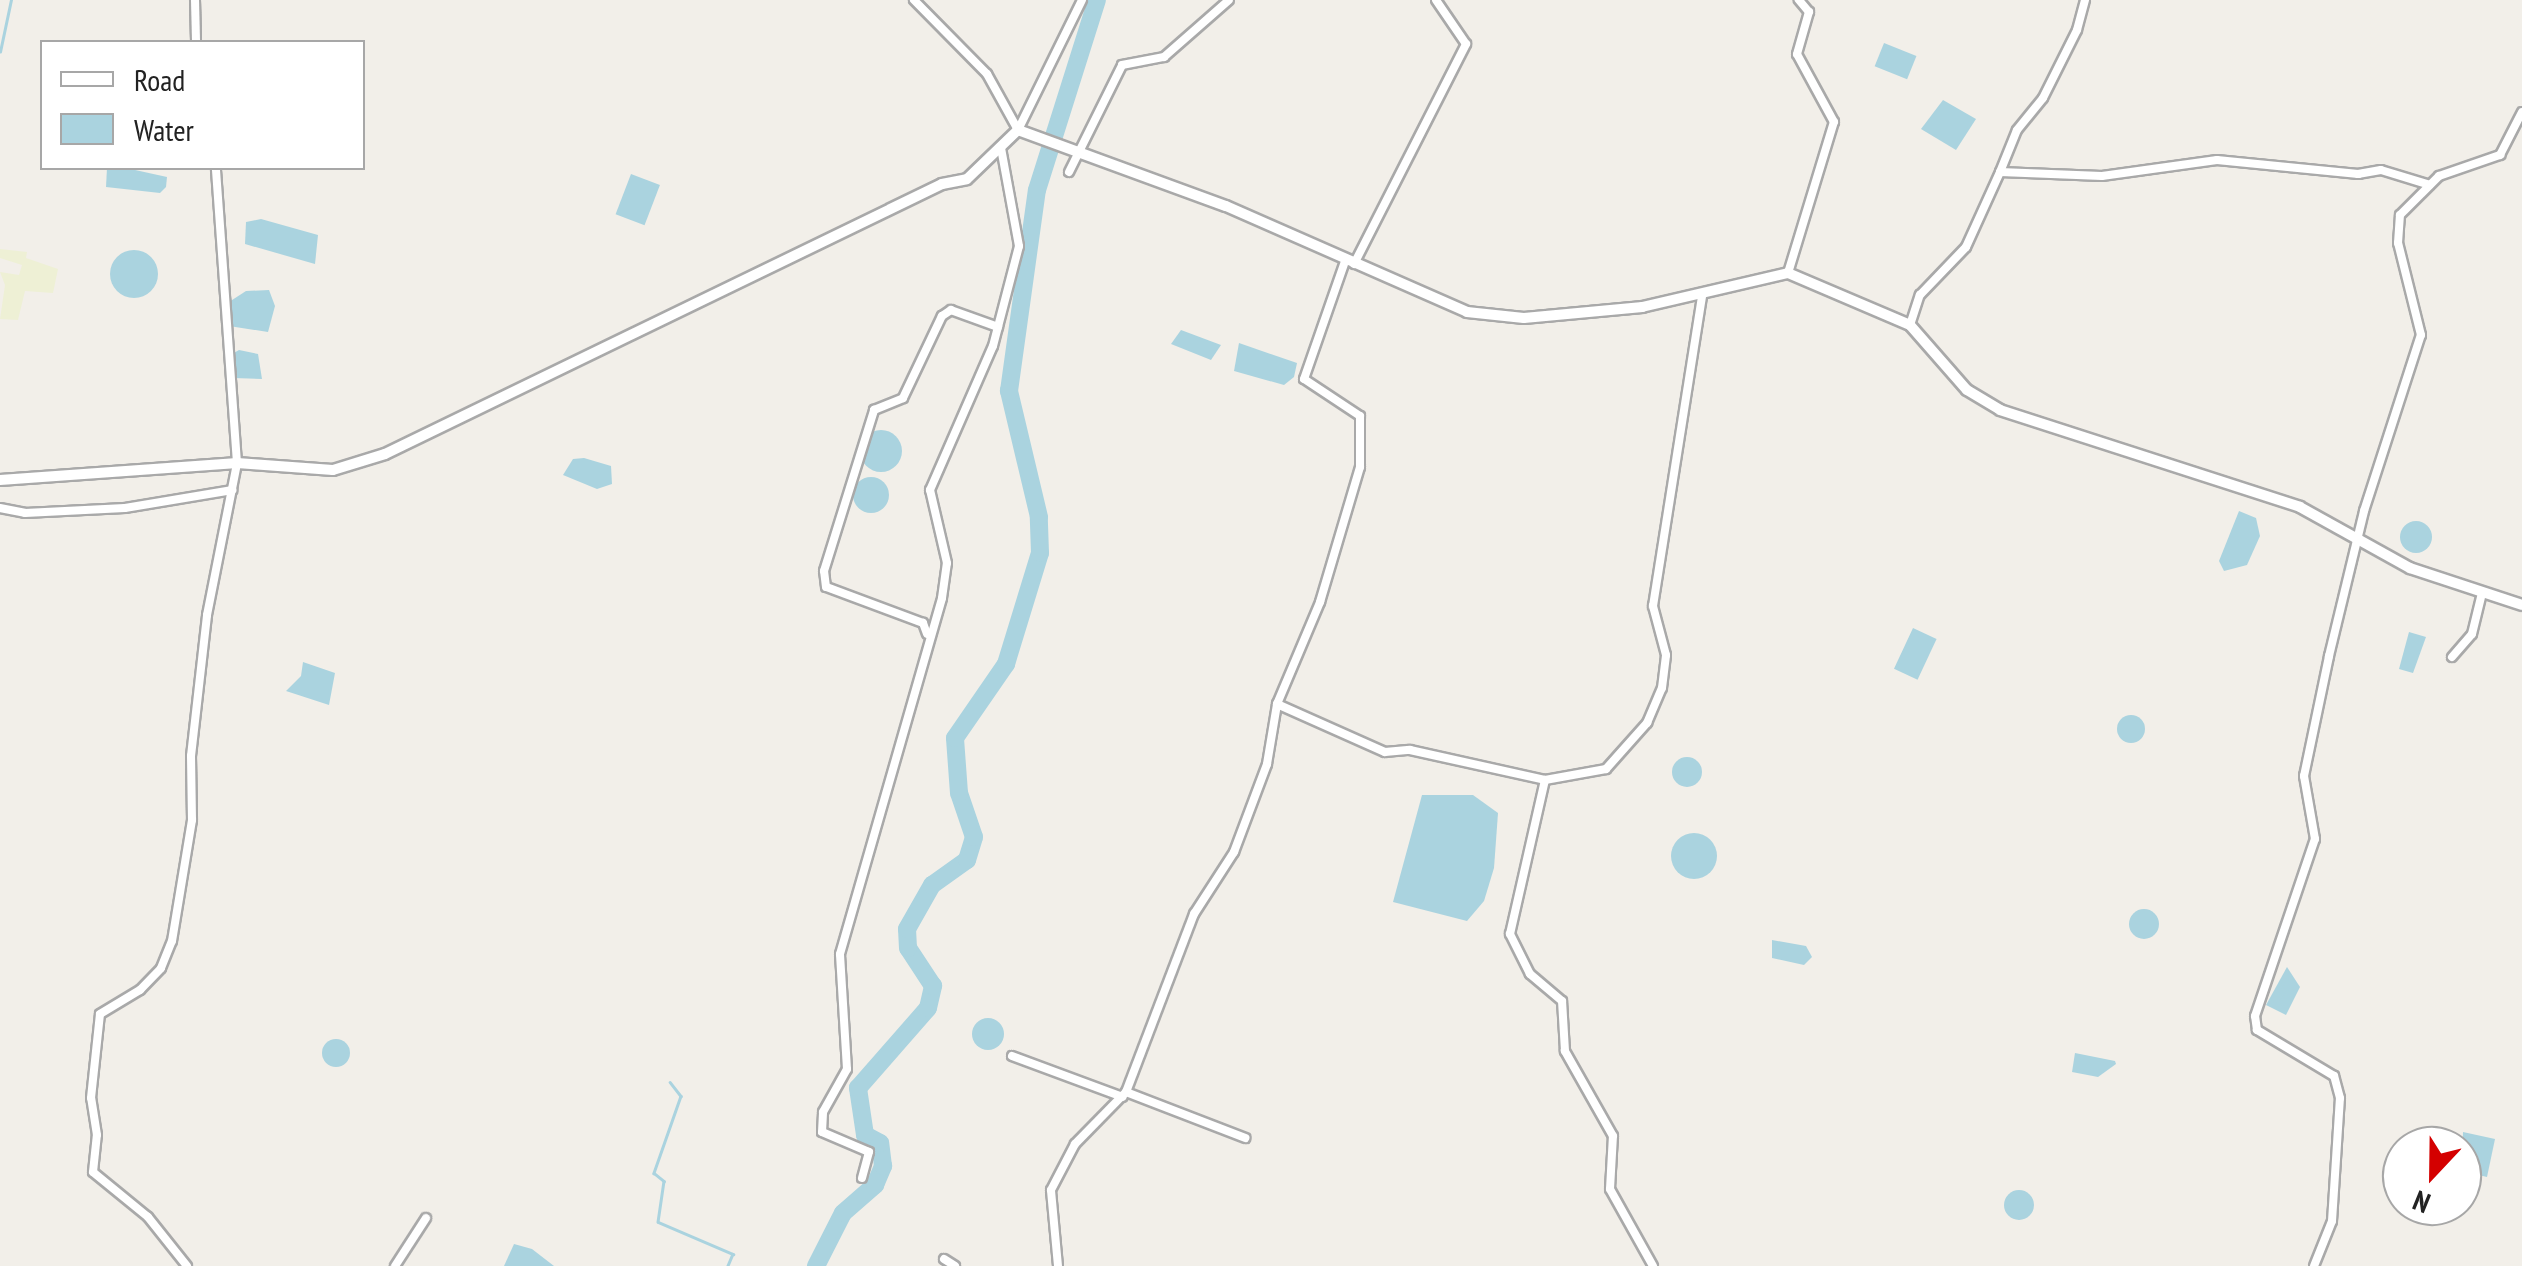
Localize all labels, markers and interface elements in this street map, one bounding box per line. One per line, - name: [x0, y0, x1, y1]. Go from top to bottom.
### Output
- legend: [40, 40, 365, 170]
- text: Road: [134, 60, 185, 99]
- text: Water: [134, 110, 194, 149]
- north arrow: [2382, 1126, 2482, 1226]
- text: N: [2407, 1182, 2435, 1222]

